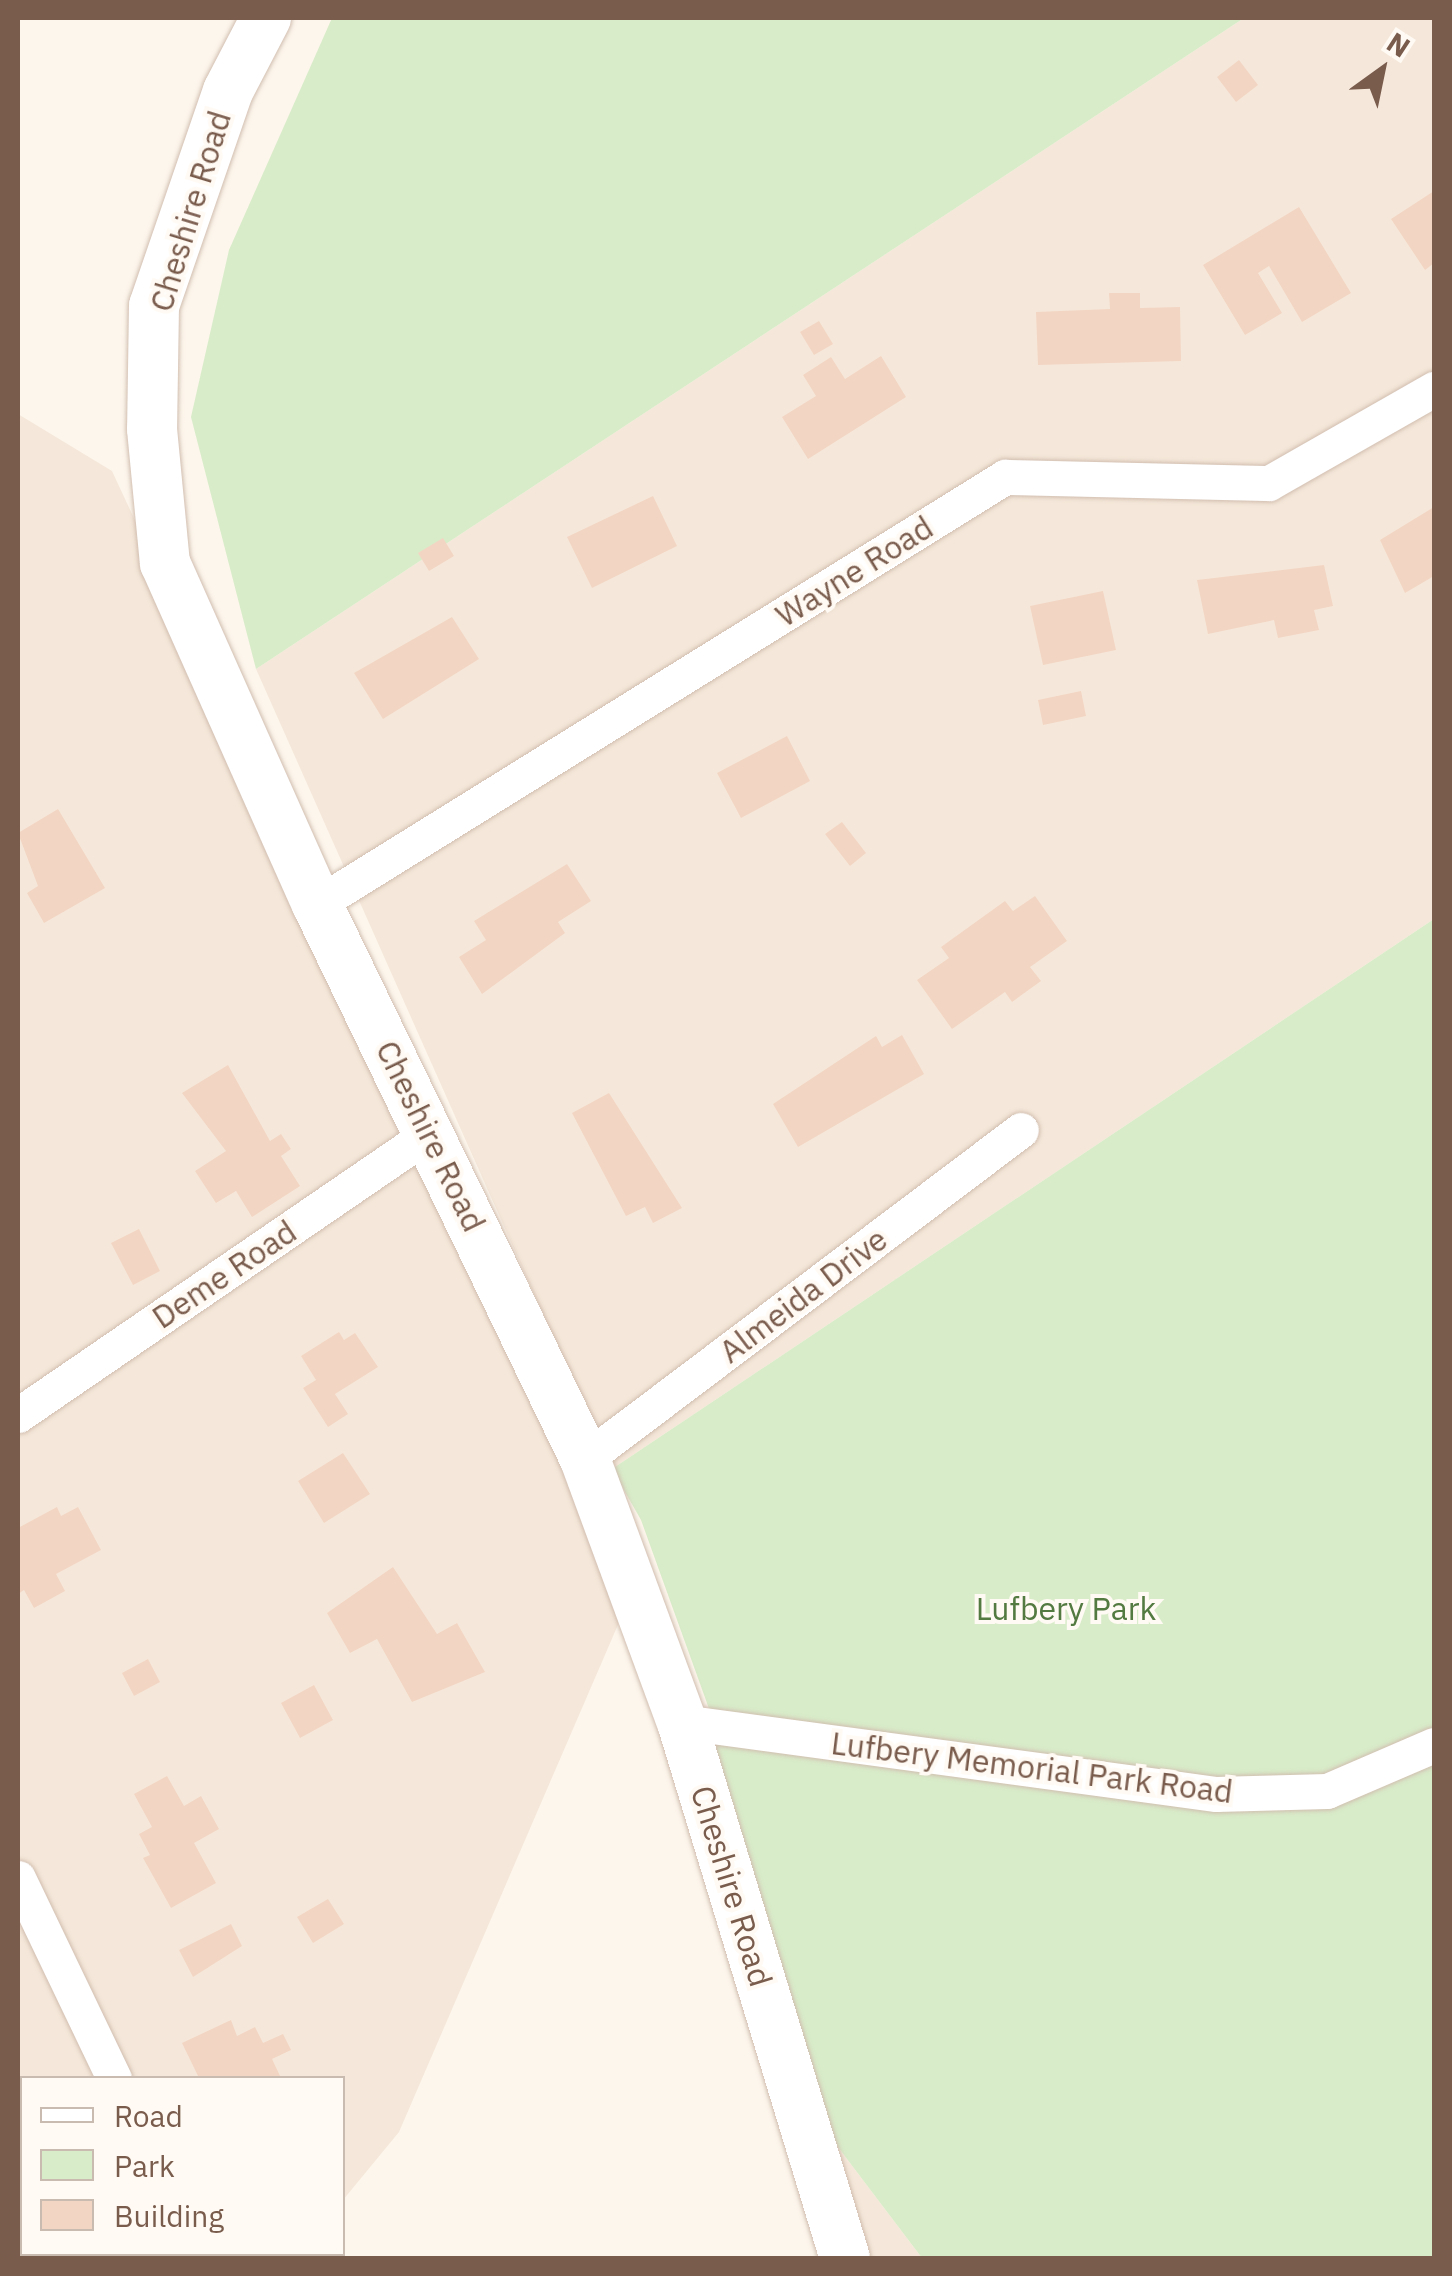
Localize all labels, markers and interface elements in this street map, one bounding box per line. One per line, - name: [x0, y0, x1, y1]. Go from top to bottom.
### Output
- north arrow: [1332, 20, 1432, 120]
- text: N: [1380, 23, 1417, 65]
- street label: Cheshire Road: [141, 106, 239, 316]
- street label: Wayne Road: [768, 508, 940, 634]
- street label: Cheshire Road: [368, 1034, 494, 1238]
- street label: Deme Road: [145, 1212, 303, 1336]
- street label: Almeida Drive: [712, 1219, 894, 1371]
- park label: Lufbery Park: [976, 1589, 1156, 1627]
- street label: Lufbery Memorial Park Road: [829, 1723, 1235, 1811]
- street label: Cheshire Road: [683, 1781, 781, 1991]
- legend: [20, 2076, 345, 2256]
- text: Road: [114, 2096, 183, 2135]
- text: Park: [114, 2146, 175, 2185]
- text: Building: [114, 2196, 224, 2235]

